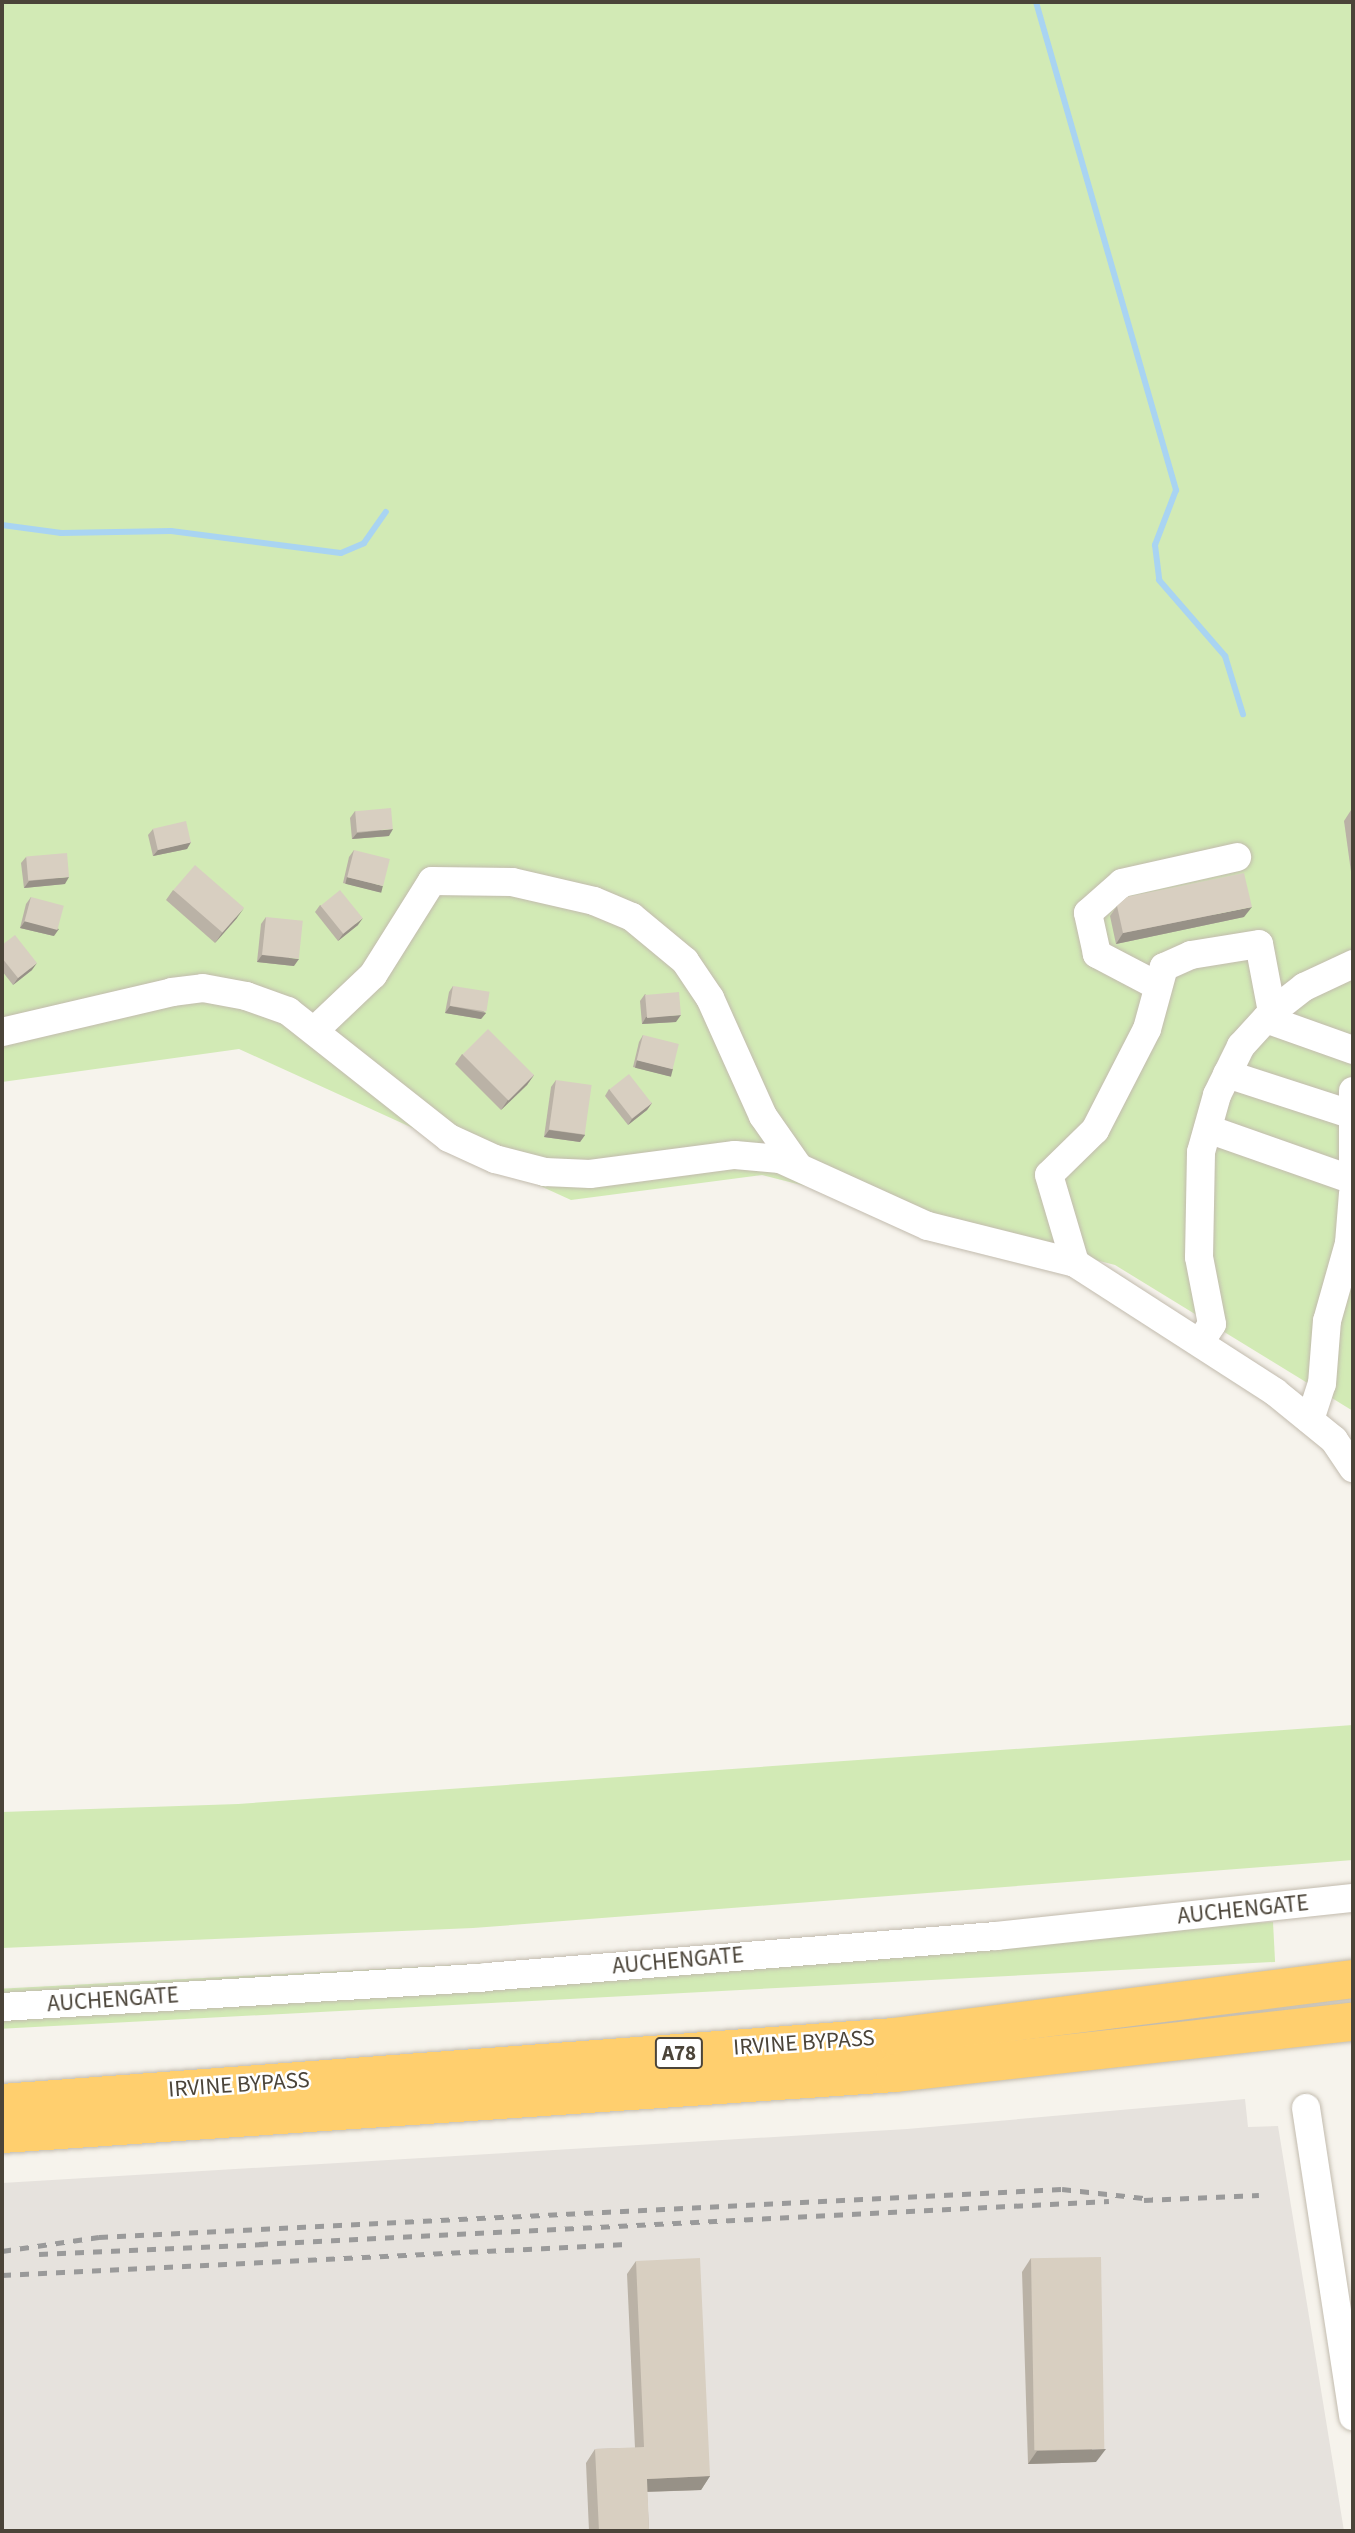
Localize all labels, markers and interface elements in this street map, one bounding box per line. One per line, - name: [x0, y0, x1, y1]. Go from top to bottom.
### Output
- street label: AUCHENGATE: [1176, 1889, 1310, 1931]
- street label: AUCHENGATE: [611, 1942, 745, 1980]
- street label: AUCHENGATE: [46, 1982, 180, 2018]
- street label: IRVINE BYPASS: [732, 2024, 876, 2062]
- road number: A78: [654, 2036, 704, 2070]
- street label: IRVINE BYPASS: [167, 2066, 311, 2104]

